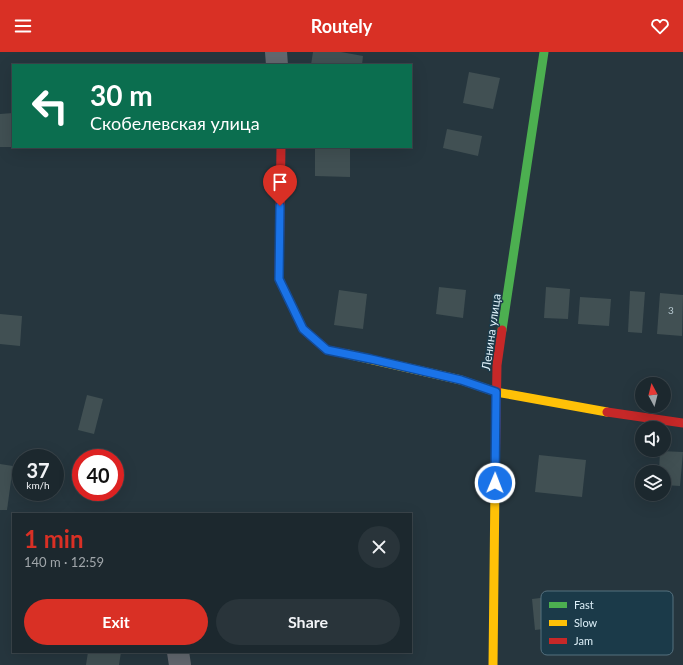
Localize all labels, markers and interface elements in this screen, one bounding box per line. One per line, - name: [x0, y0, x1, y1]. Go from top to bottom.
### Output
- icon: menu: [12, 15, 34, 37]
- text: Routely: [311, 15, 372, 37]
- icon: heart: [649, 15, 671, 37]
- text: 30 m: [90, 78, 153, 112]
- icon: left: [24, 80, 76, 132]
- text: Скобелевская улица: [90, 112, 260, 134]
- pin: [263, 165, 297, 206]
- icon: arrive: [269, 171, 291, 193]
- street label: Ленина улица: [478, 293, 504, 372]
- house number: 3: [668, 304, 674, 316]
- north arrow: [635, 377, 671, 413]
- map controls: [635, 377, 671, 501]
- button: sound: [635, 421, 671, 457]
- speed limit sign: 40: [72, 449, 124, 501]
- text: 37: [26, 458, 50, 482]
- position arrow: [474, 462, 516, 504]
- button: layers: [635, 465, 671, 501]
- text: km/h: [26, 479, 50, 491]
- text: 1 min: [24, 524, 84, 553]
- button: close: [358, 526, 400, 568]
- text: 140 m · 12:59: [24, 554, 104, 570]
- legend: [541, 591, 673, 655]
- text: Fast: [574, 598, 594, 611]
- button: Exit: [24, 599, 208, 645]
- button: Share: [216, 599, 400, 645]
- text: Slow: [574, 616, 598, 629]
- text: Jam: [574, 634, 593, 647]

